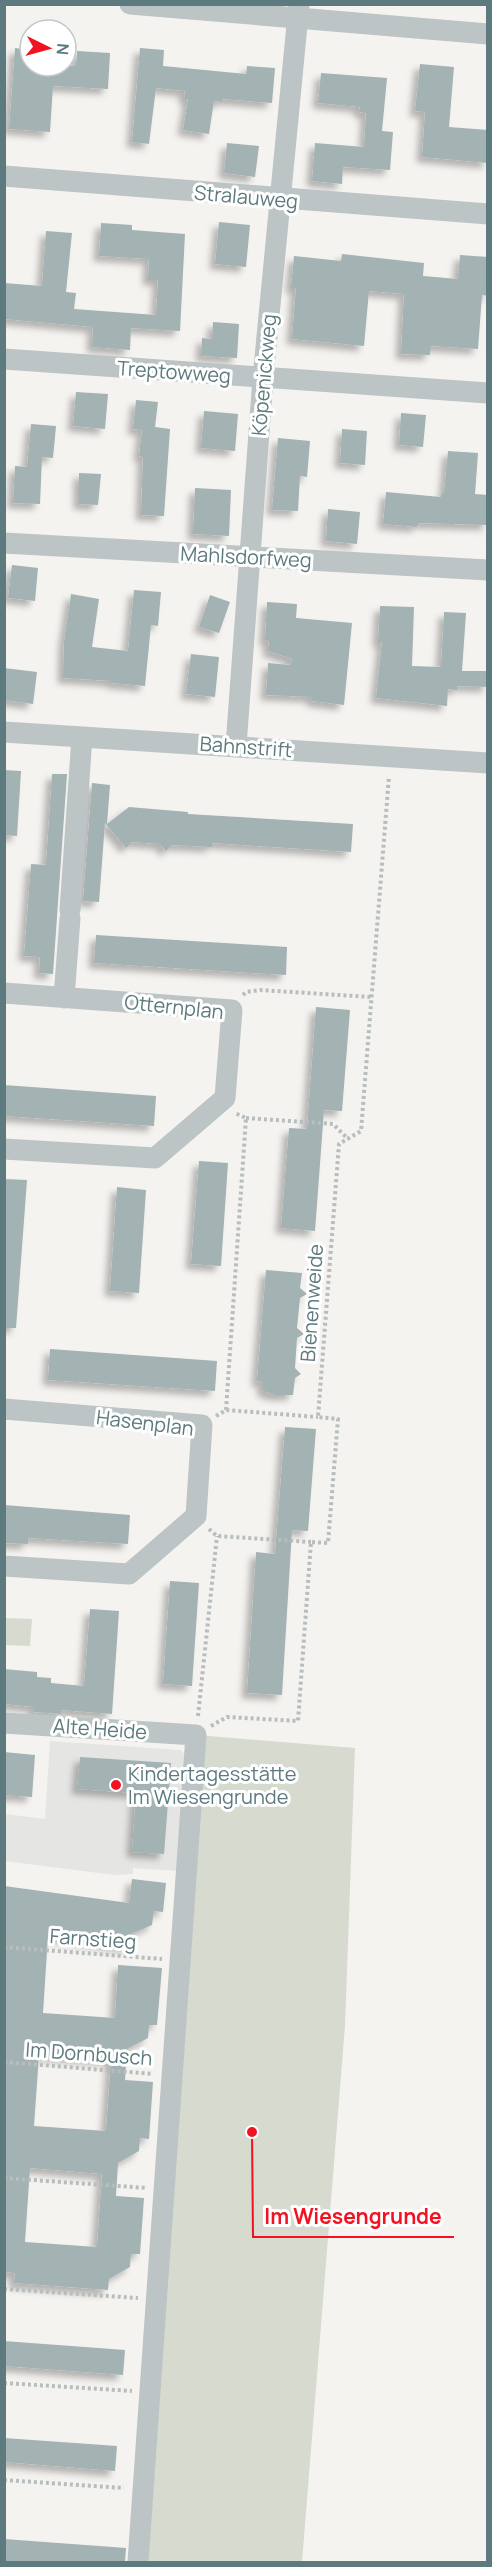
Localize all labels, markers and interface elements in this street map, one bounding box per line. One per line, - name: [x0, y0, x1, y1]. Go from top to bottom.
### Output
- north arrow: [18, 18, 78, 78]
- text: N: [51, 43, 74, 56]
- street label: Stralauweg: [193, 179, 299, 215]
- street label: Köpenickweg: [245, 313, 282, 437]
- street label: Treptowweg: [116, 354, 232, 389]
- street label: Mahlsdorfweg: [180, 540, 312, 573]
- street label: Bahnstrift: [199, 730, 293, 763]
- street label: Otternplan: [123, 988, 225, 1025]
- street label: Bienenweide: [294, 1243, 329, 1363]
- street label: Hasenplan: [95, 1403, 195, 1442]
- street label: Alte Heide: [52, 1712, 148, 1745]
- place label: Kindertagesstätte Im Wiesengrunde: [128, 1760, 296, 1810]
- marker: Kindertagesstätte Im Wiesengrunde: [109, 1778, 123, 1792]
- street label: Farnstieg: [49, 1922, 137, 1955]
- street label: Im Dornbusch: [25, 2036, 153, 2071]
- callout: Im Wiesengrunde: [253, 2198, 454, 2237]
- text: Im Wiesengrunde: [264, 2202, 442, 2230]

